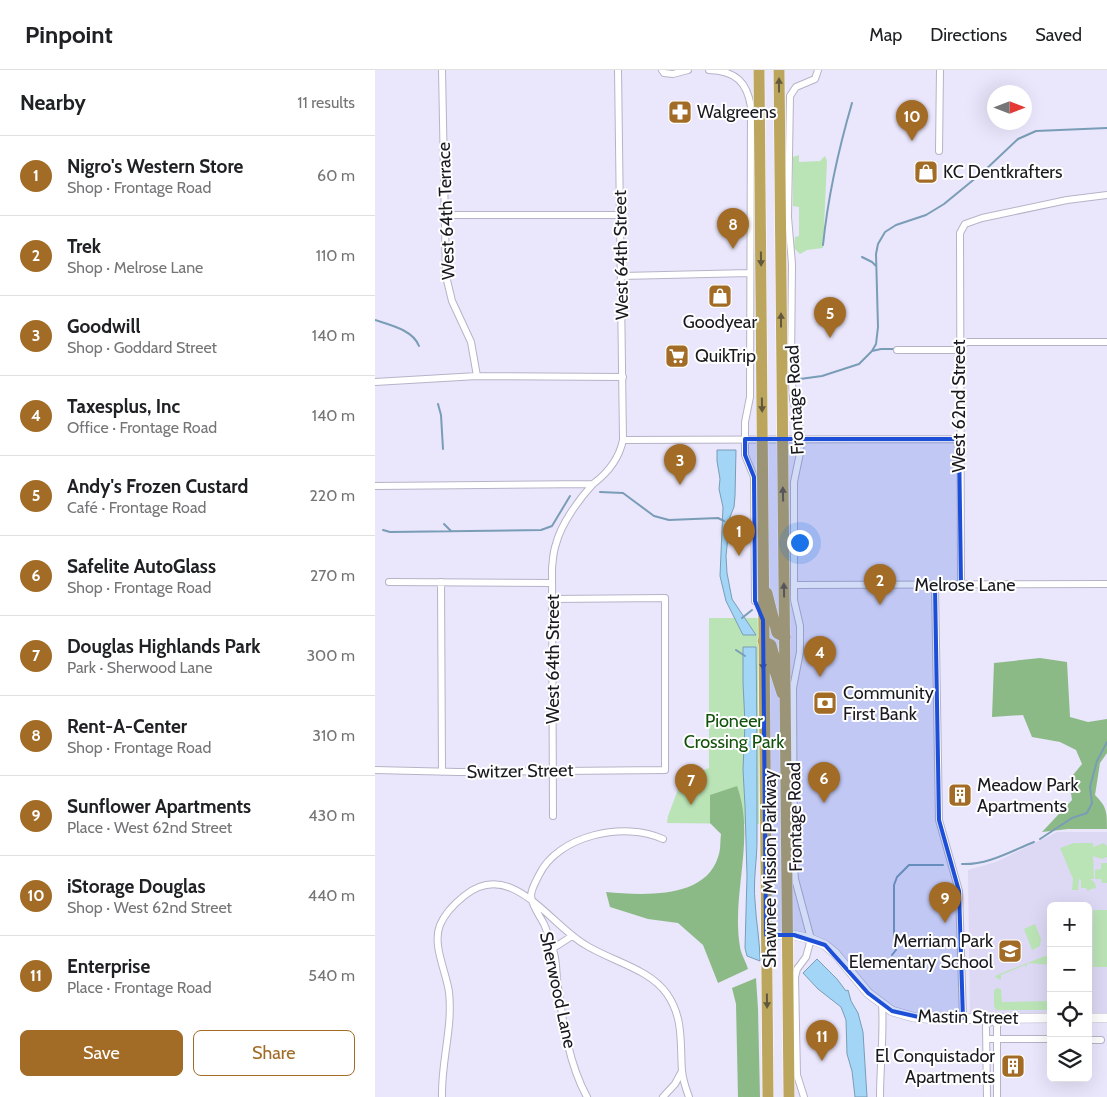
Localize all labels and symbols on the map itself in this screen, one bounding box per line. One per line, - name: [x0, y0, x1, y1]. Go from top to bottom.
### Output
- one-way arrow: [775, 77, 783, 93]
- north arrow: [987, 85, 1032, 130]
- pharmacy icon: Walgreens: [667, 99, 693, 125]
- pin: 10: [896, 100, 928, 141]
- place label: Walgreens: [697, 101, 777, 123]
- street label: West 64th Terrace: [433, 142, 459, 280]
- shop icon: KC Dentkrafters: [913, 159, 939, 185]
- place label: KC Dentkrafters: [943, 161, 1063, 183]
- street label: West 64th Street: [609, 190, 633, 320]
- pin: 8: [717, 208, 749, 249]
- one-way arrow: [757, 251, 765, 267]
- shop icon: Goodyear: [707, 283, 733, 309]
- pin: 5: [814, 297, 846, 338]
- place label: Goodyear: [683, 311, 757, 333]
- one-way arrow: [777, 312, 785, 328]
- street label: West 62nd Street: [948, 339, 970, 473]
- supermarket icon: QuikTrip: [664, 343, 690, 369]
- place label: QuikTrip: [695, 345, 756, 367]
- street label: Frontage Road: [781, 345, 809, 455]
- one-way arrow: [758, 397, 766, 413]
- pin: 3: [664, 444, 696, 485]
- one-way arrow: [778, 486, 786, 502]
- pin: 1: [723, 515, 755, 556]
- your location: [787, 530, 813, 556]
- pin: 2: [864, 564, 896, 605]
- street label: Melrose Lane: [915, 574, 1015, 596]
- one-way arrow: [780, 582, 788, 598]
- street label: West 64th Street: [542, 594, 564, 724]
- pin: 4: [804, 636, 836, 677]
- one-way arrow: [760, 655, 768, 671]
- place label: Community First Bank: [843, 682, 934, 725]
- bank icon: Community First Bank: [812, 690, 838, 716]
- park label: Pioneer Crossing Park: [684, 710, 785, 753]
- street label: Switzer Street: [466, 759, 574, 783]
- street label: Frontage Road: [783, 762, 807, 872]
- pin: 6: [808, 762, 840, 803]
- pin: 7: [675, 764, 707, 805]
- street label: Shawnee Mission Parkway: [759, 770, 781, 968]
- place label: Meadow Park Apartments: [977, 774, 1080, 817]
- building icon: Meadow Park Apartments: [947, 782, 973, 808]
- pin: 9: [929, 882, 961, 923]
- street label: Sherwood Lane: [535, 930, 581, 1050]
- place label: Merriam Park Elementary School: [849, 930, 994, 973]
- school or university icon: Merriam Park Elementary School: [997, 938, 1023, 964]
- one-way arrow: [763, 994, 771, 1010]
- street label: Mastin Street: [917, 1005, 1019, 1029]
- pin: 11: [806, 1020, 838, 1061]
- place label: El Conquistador Apartments: [875, 1045, 995, 1088]
- building icon: El Conquistador Apartments: [1000, 1053, 1026, 1079]

